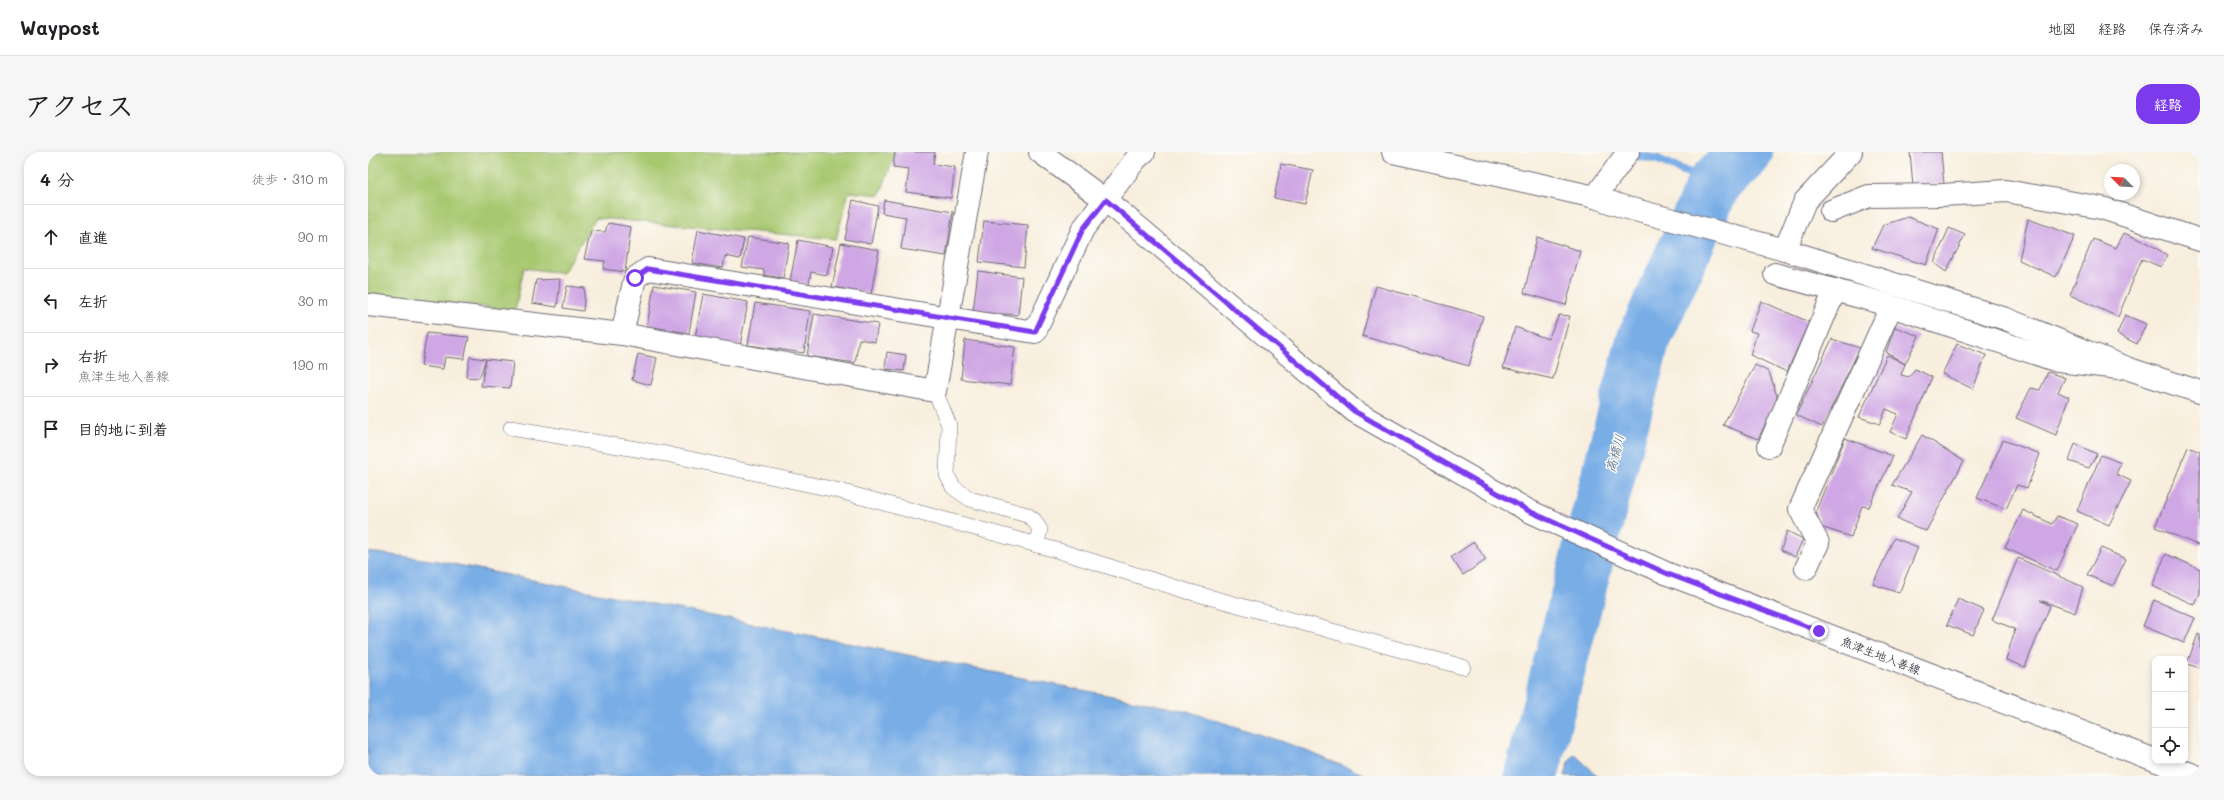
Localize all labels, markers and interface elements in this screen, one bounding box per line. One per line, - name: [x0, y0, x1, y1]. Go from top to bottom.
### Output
- text: Waypost: [20, 15, 100, 40]
- text: 地図: [2048, 19, 2076, 38]
- text: 経路: [2098, 19, 2126, 38]
- text: 保存済み: [2148, 19, 2204, 38]
- button: 経路: [2136, 84, 2200, 124]
- text: アクセス: [24, 87, 134, 123]
- north arrow: [2104, 164, 2140, 200]
- text: 4 分: [40, 168, 74, 190]
- text: 徒歩 · 310 m: [252, 170, 328, 187]
- icon: ahead: [40, 226, 62, 248]
- text: 直進: [78, 227, 108, 247]
- text: 90 m: [298, 228, 328, 245]
- route start: [626, 269, 644, 287]
- icon: left: [40, 290, 62, 312]
- text: 左折: [78, 291, 108, 311]
- text: 30 m: [298, 292, 328, 309]
- text: 右折: [78, 346, 108, 366]
- icon: right: [40, 354, 62, 376]
- text: 190 m: [292, 356, 328, 373]
- text: 魚津生地入善線: [78, 367, 169, 384]
- icon: arrive: [40, 418, 62, 440]
- text: 目的地に到着: [78, 419, 168, 439]
- water label: 高橋川: [1601, 432, 1627, 474]
- route end: [1810, 622, 1828, 640]
- street label: 魚津生地入善線: [1839, 632, 1923, 678]
- map controls: [2152, 656, 2188, 764]
- button: +: [2152, 656, 2188, 692]
- button: −: [2152, 692, 2188, 728]
- button: locate: [2152, 728, 2188, 764]

